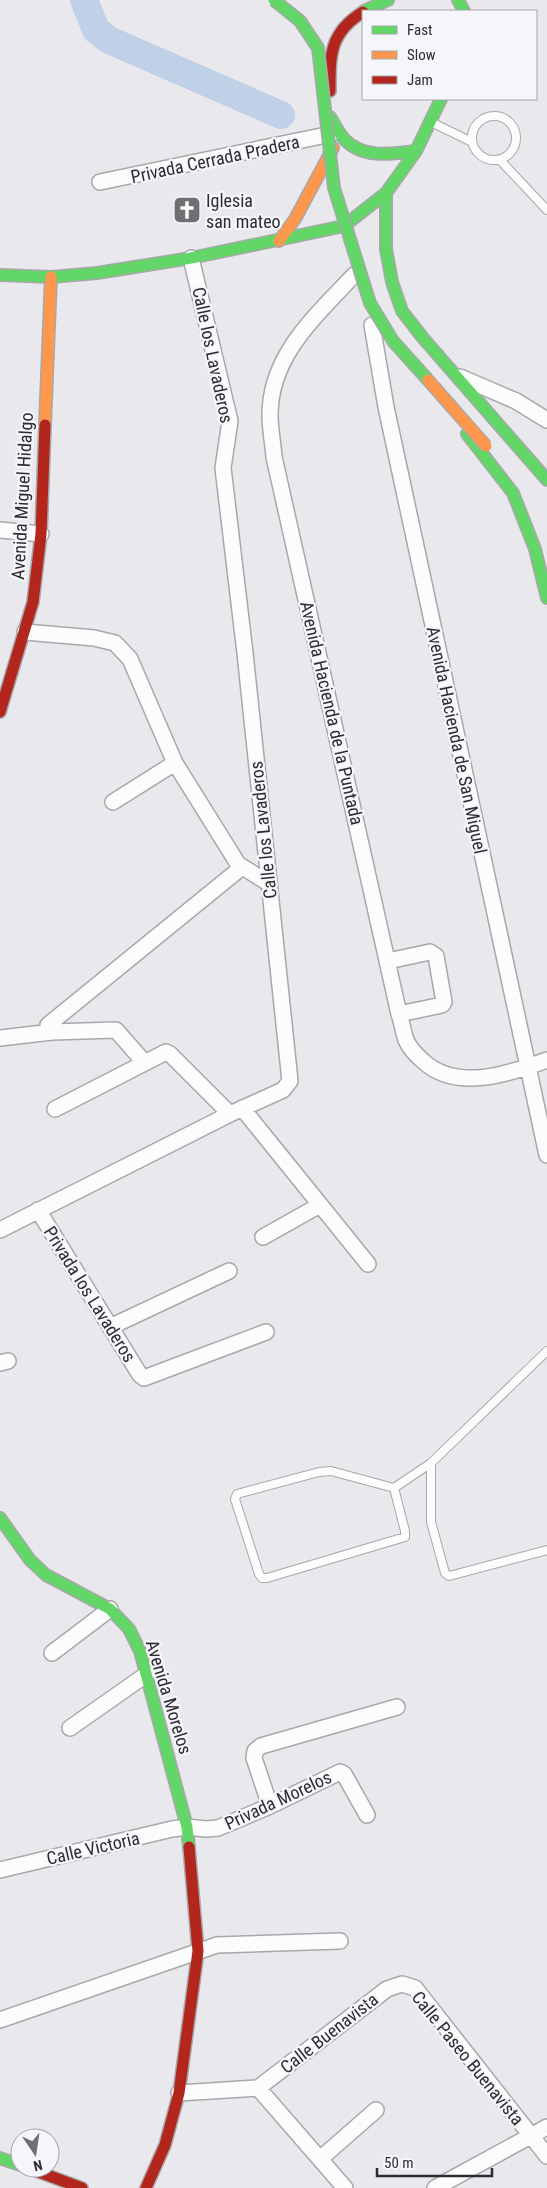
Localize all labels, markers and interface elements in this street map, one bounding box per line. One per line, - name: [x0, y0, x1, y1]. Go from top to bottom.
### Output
- legend: [362, 10, 537, 100]
- text: Fast: [407, 21, 432, 39]
- text: Slow: [407, 46, 436, 64]
- text: Jam: [407, 71, 433, 89]
- street label: Privada Cerrada Pradera: [129, 131, 301, 187]
- place label: Iglesia san mateo: [206, 190, 281, 232]
- church icon: Iglesia san mateo: [172, 195, 202, 225]
- street label: Calle los Lavaderos: [188, 285, 238, 425]
- street label: Avenida Miguel Hidalgo: [7, 412, 37, 580]
- street label: Avenida Hacienda de la Puntada: [296, 599, 368, 827]
- street label: Avenida Hacienda de San Miguel: [423, 624, 491, 856]
- street label: Calle los Lavaderos: [245, 760, 281, 900]
- street label: Privada los Lavaderos: [40, 1222, 140, 1366]
- street label: Avenida Morelos: [142, 1637, 196, 1757]
- street label: Privada Morelos: [221, 1766, 335, 1834]
- street label: Calle Victoria: [45, 1827, 141, 1869]
- street label: Calle Paseo Buenavista: [408, 1987, 528, 2129]
- street label: Calle Buenavista: [276, 1988, 382, 2078]
- north arrow: [10, 2128, 60, 2178]
- scale bar: [377, 2146, 492, 2178]
- text: 50 m: [384, 2154, 414, 2172]
- text: N: [32, 2157, 44, 2174]

